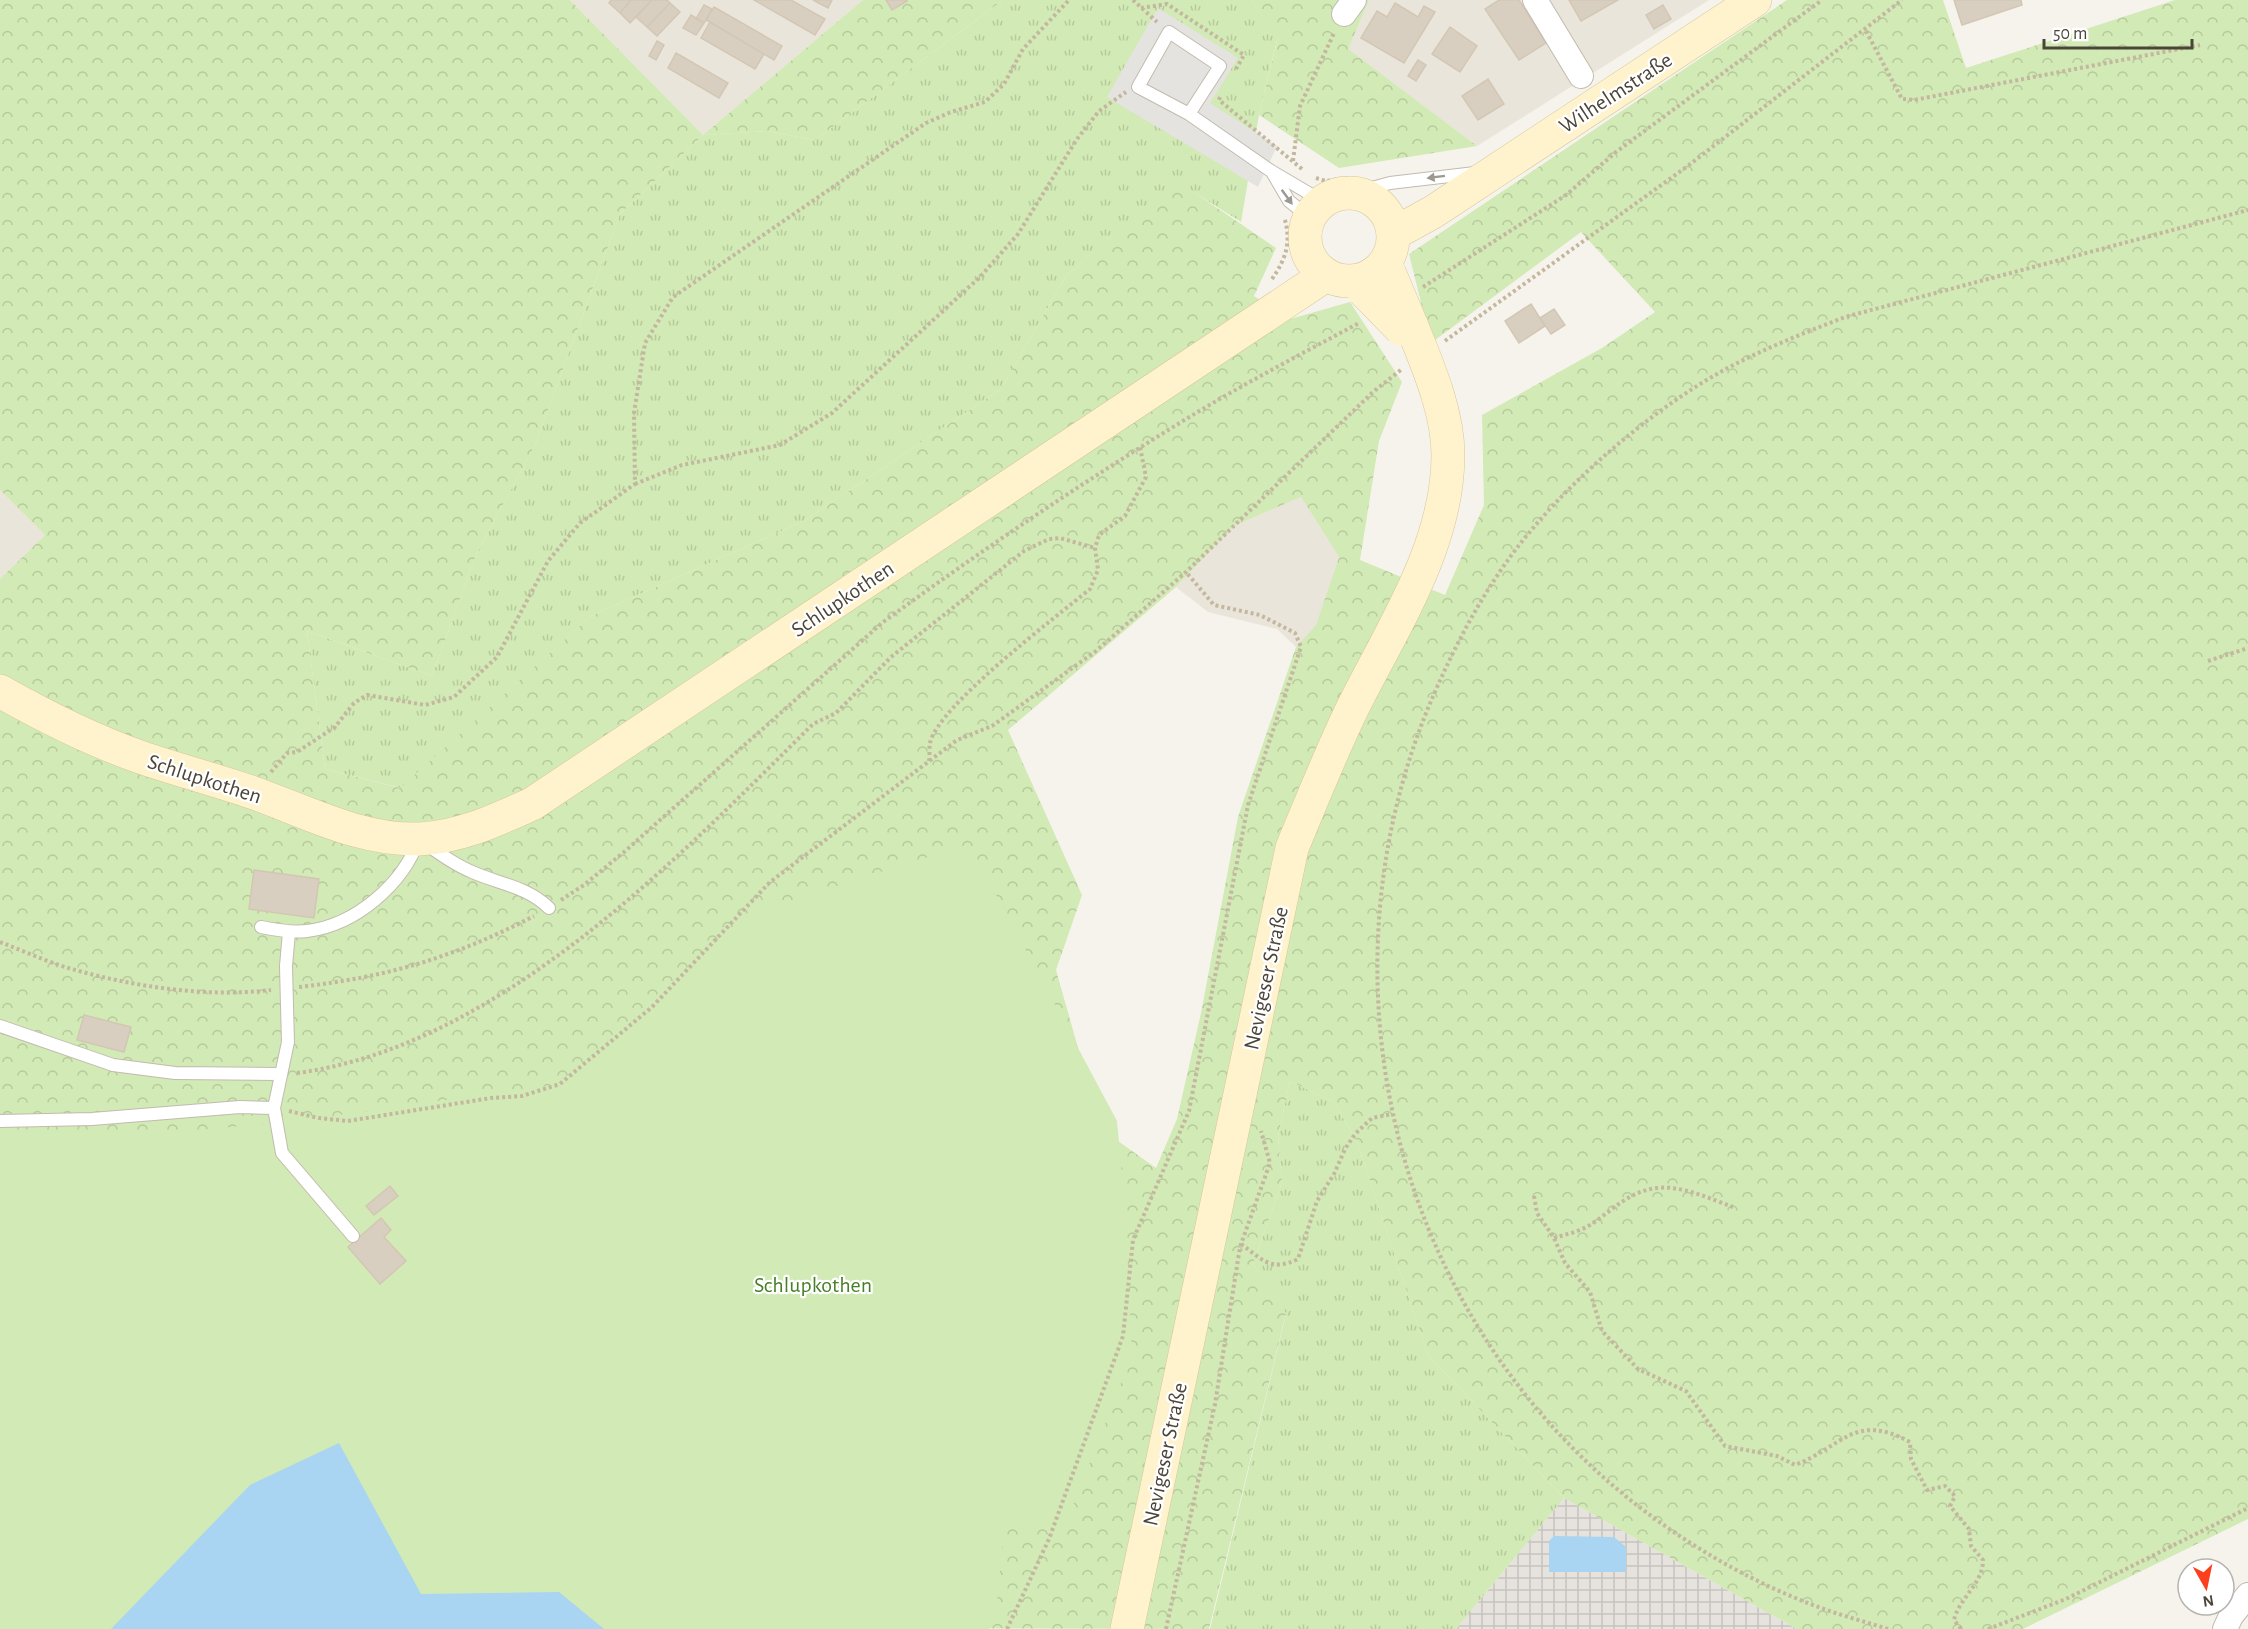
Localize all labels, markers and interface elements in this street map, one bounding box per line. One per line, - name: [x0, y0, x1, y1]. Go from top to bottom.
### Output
- scale bar: [2044, 12, 2192, 50]
- text: 50 m: [2053, 25, 2087, 43]
- street label: Wilhelmstraße: [1555, 48, 1676, 137]
- one-way arrow: [1426, 172, 1445, 182]
- one-way arrow: [1281, 188, 1293, 204]
- street label: Schlupkothen: [787, 557, 898, 641]
- street label: Schlupkothen: [145, 750, 264, 808]
- street label: Nevigeser Straße: [1240, 905, 1292, 1052]
- park label: Schlupkothen: [754, 1274, 872, 1296]
- street label: Nevigeser Straße: [1139, 1381, 1191, 1528]
- north arrow: [2176, 1557, 2236, 1617]
- text: N: [2201, 1592, 2215, 1610]

